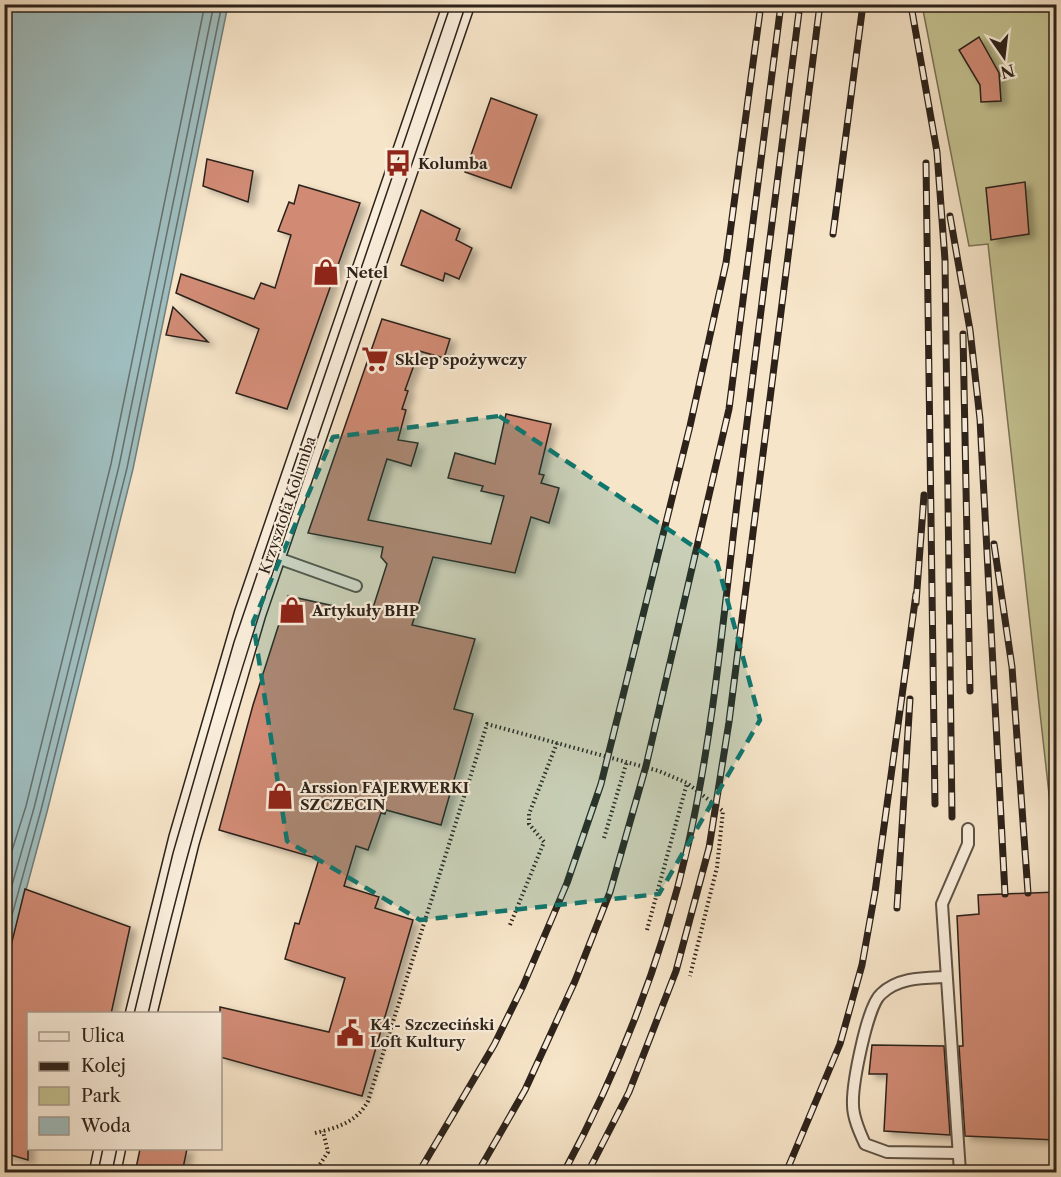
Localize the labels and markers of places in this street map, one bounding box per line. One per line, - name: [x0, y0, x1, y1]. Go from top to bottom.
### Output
- bus stop icon: Kolumba: [383, 148, 413, 178]
- place label: Kolumba: [418, 154, 488, 173]
- shop icon: Netel: [311, 257, 341, 287]
- place label: Netel: [346, 263, 388, 282]
- supermarket icon: Sklep spożywczy: [360, 344, 390, 374]
- place label: Sklep spożywczy: [395, 350, 527, 369]
- shop icon: Artykuły BHP: [277, 595, 307, 625]
- place label: Artykuły BHP: [311, 601, 419, 620]
- place label: Arssion FAJERWERKI SZCZECIN: [299, 778, 469, 814]
- shop icon: Arssion FAJERWERKI SZCZECIN: [265, 781, 295, 811]
- place label: K4 - Szczeciński Loft Kultury: [370, 1015, 495, 1051]
- public building icon: K4 - Szczeciński Loft Kultury: [335, 1018, 365, 1048]

